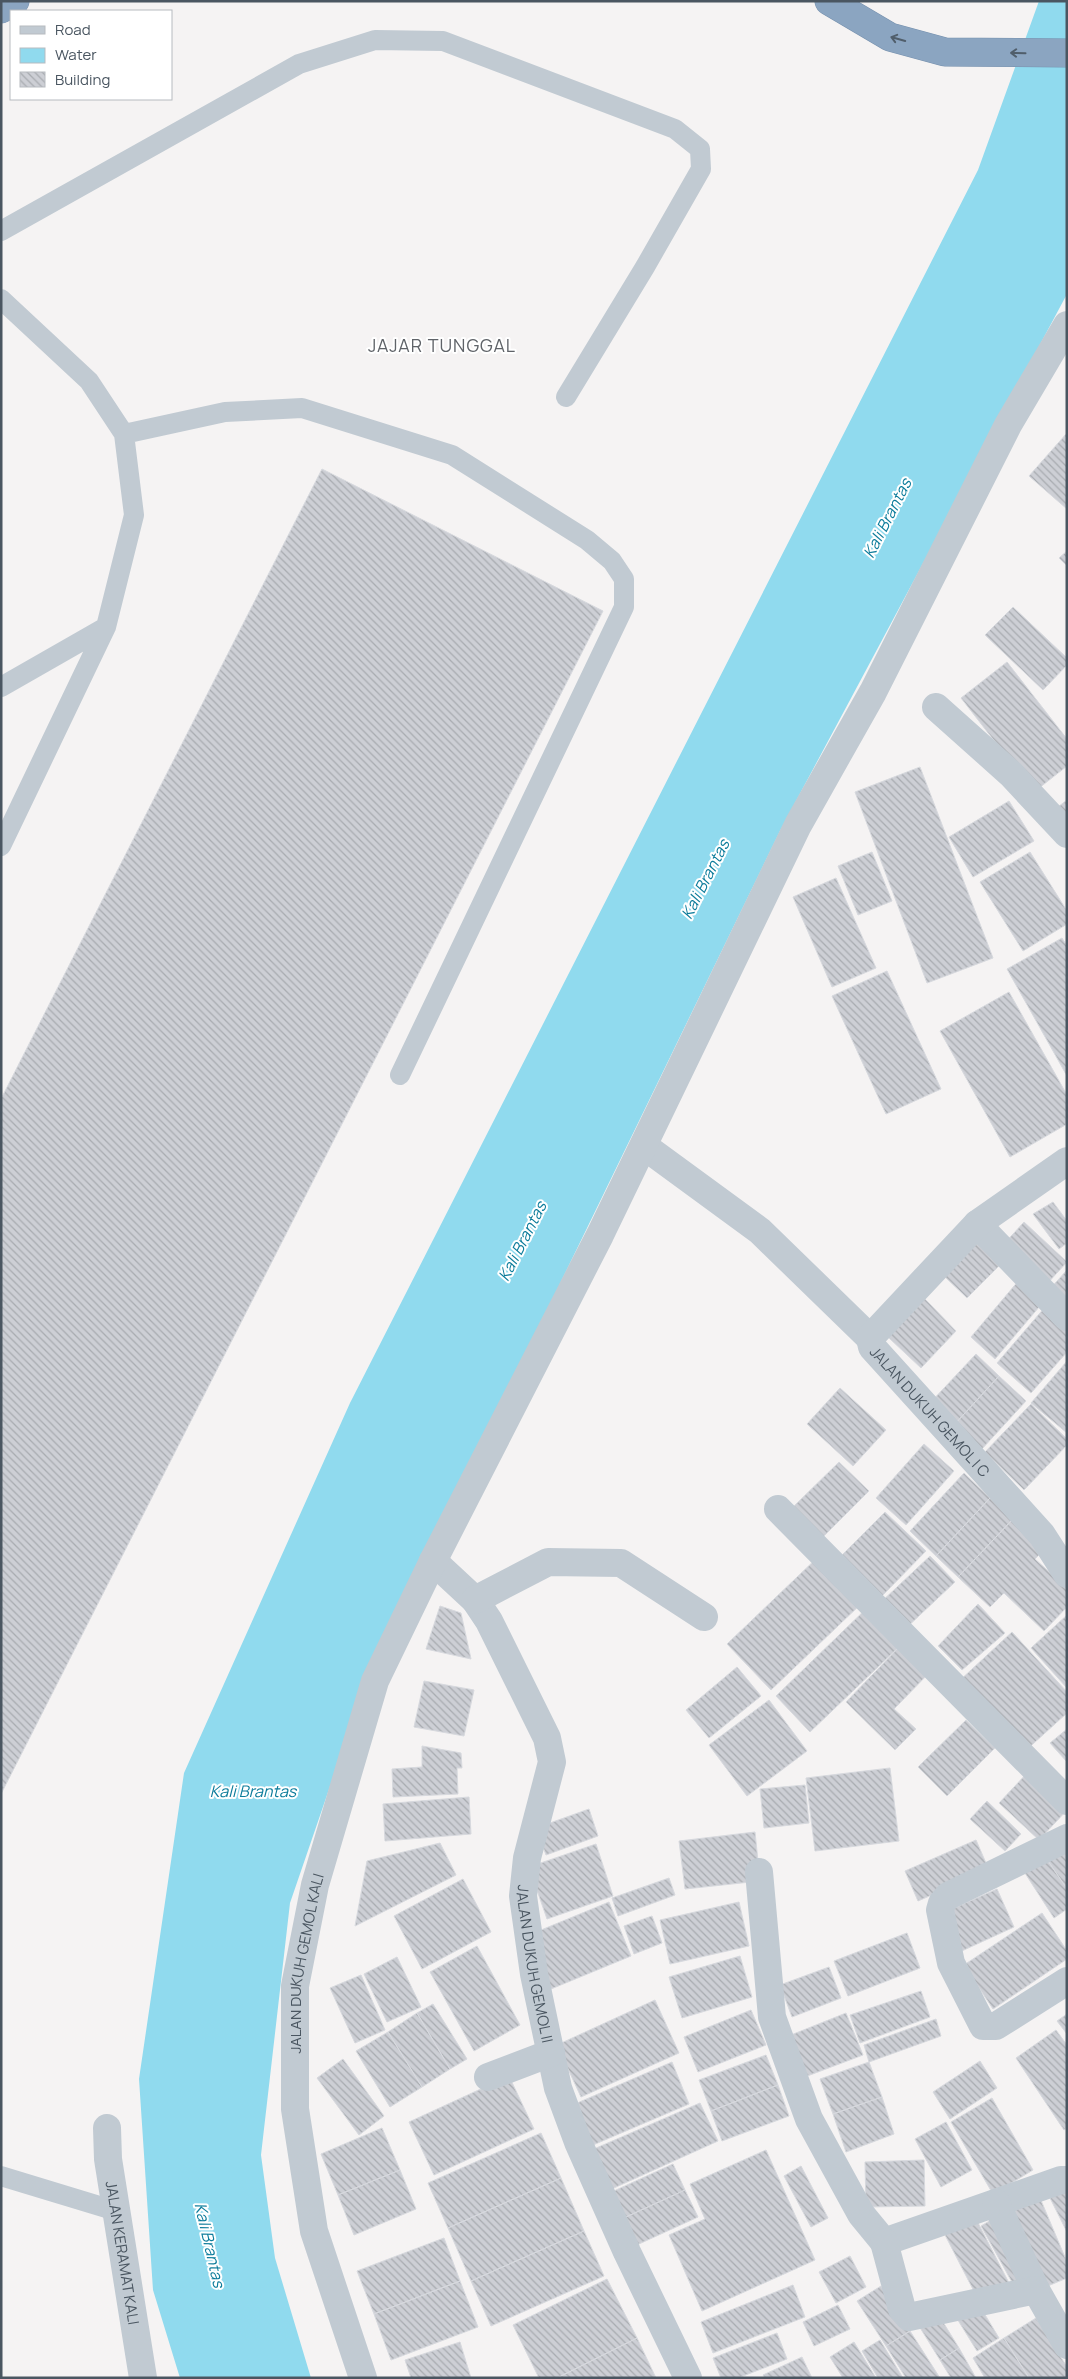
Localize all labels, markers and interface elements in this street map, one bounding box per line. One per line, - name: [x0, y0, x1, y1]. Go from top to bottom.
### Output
- legend: [10, 10, 172, 100]
- text: Road: [55, 19, 91, 40]
- one-way arrow: [890, 33, 906, 43]
- text: Water: [55, 44, 97, 65]
- one-way arrow: [1010, 48, 1026, 58]
- text: Building: [55, 69, 110, 90]
- district label: JAJAR TUNGGAL: [368, 333, 516, 357]
- water label: Kali Brantas: [858, 473, 917, 561]
- water label: Kali Brantas: [676, 834, 735, 922]
- water label: Kali Brantas: [493, 1196, 552, 1284]
- street label: JALAN DUKUH GEMOL I C: [865, 1341, 995, 1482]
- water label: Kali Brantas: [210, 1780, 298, 1802]
- street label: JALAN DUKUH GEMOL KALI: [285, 1871, 328, 2053]
- street label: JALAN DUKUH GEMOL II: [512, 1884, 559, 2045]
- street label: JALAN KERAMAT KALI: [101, 2179, 145, 2326]
- water label: Kali Brantas: [190, 2200, 231, 2291]

